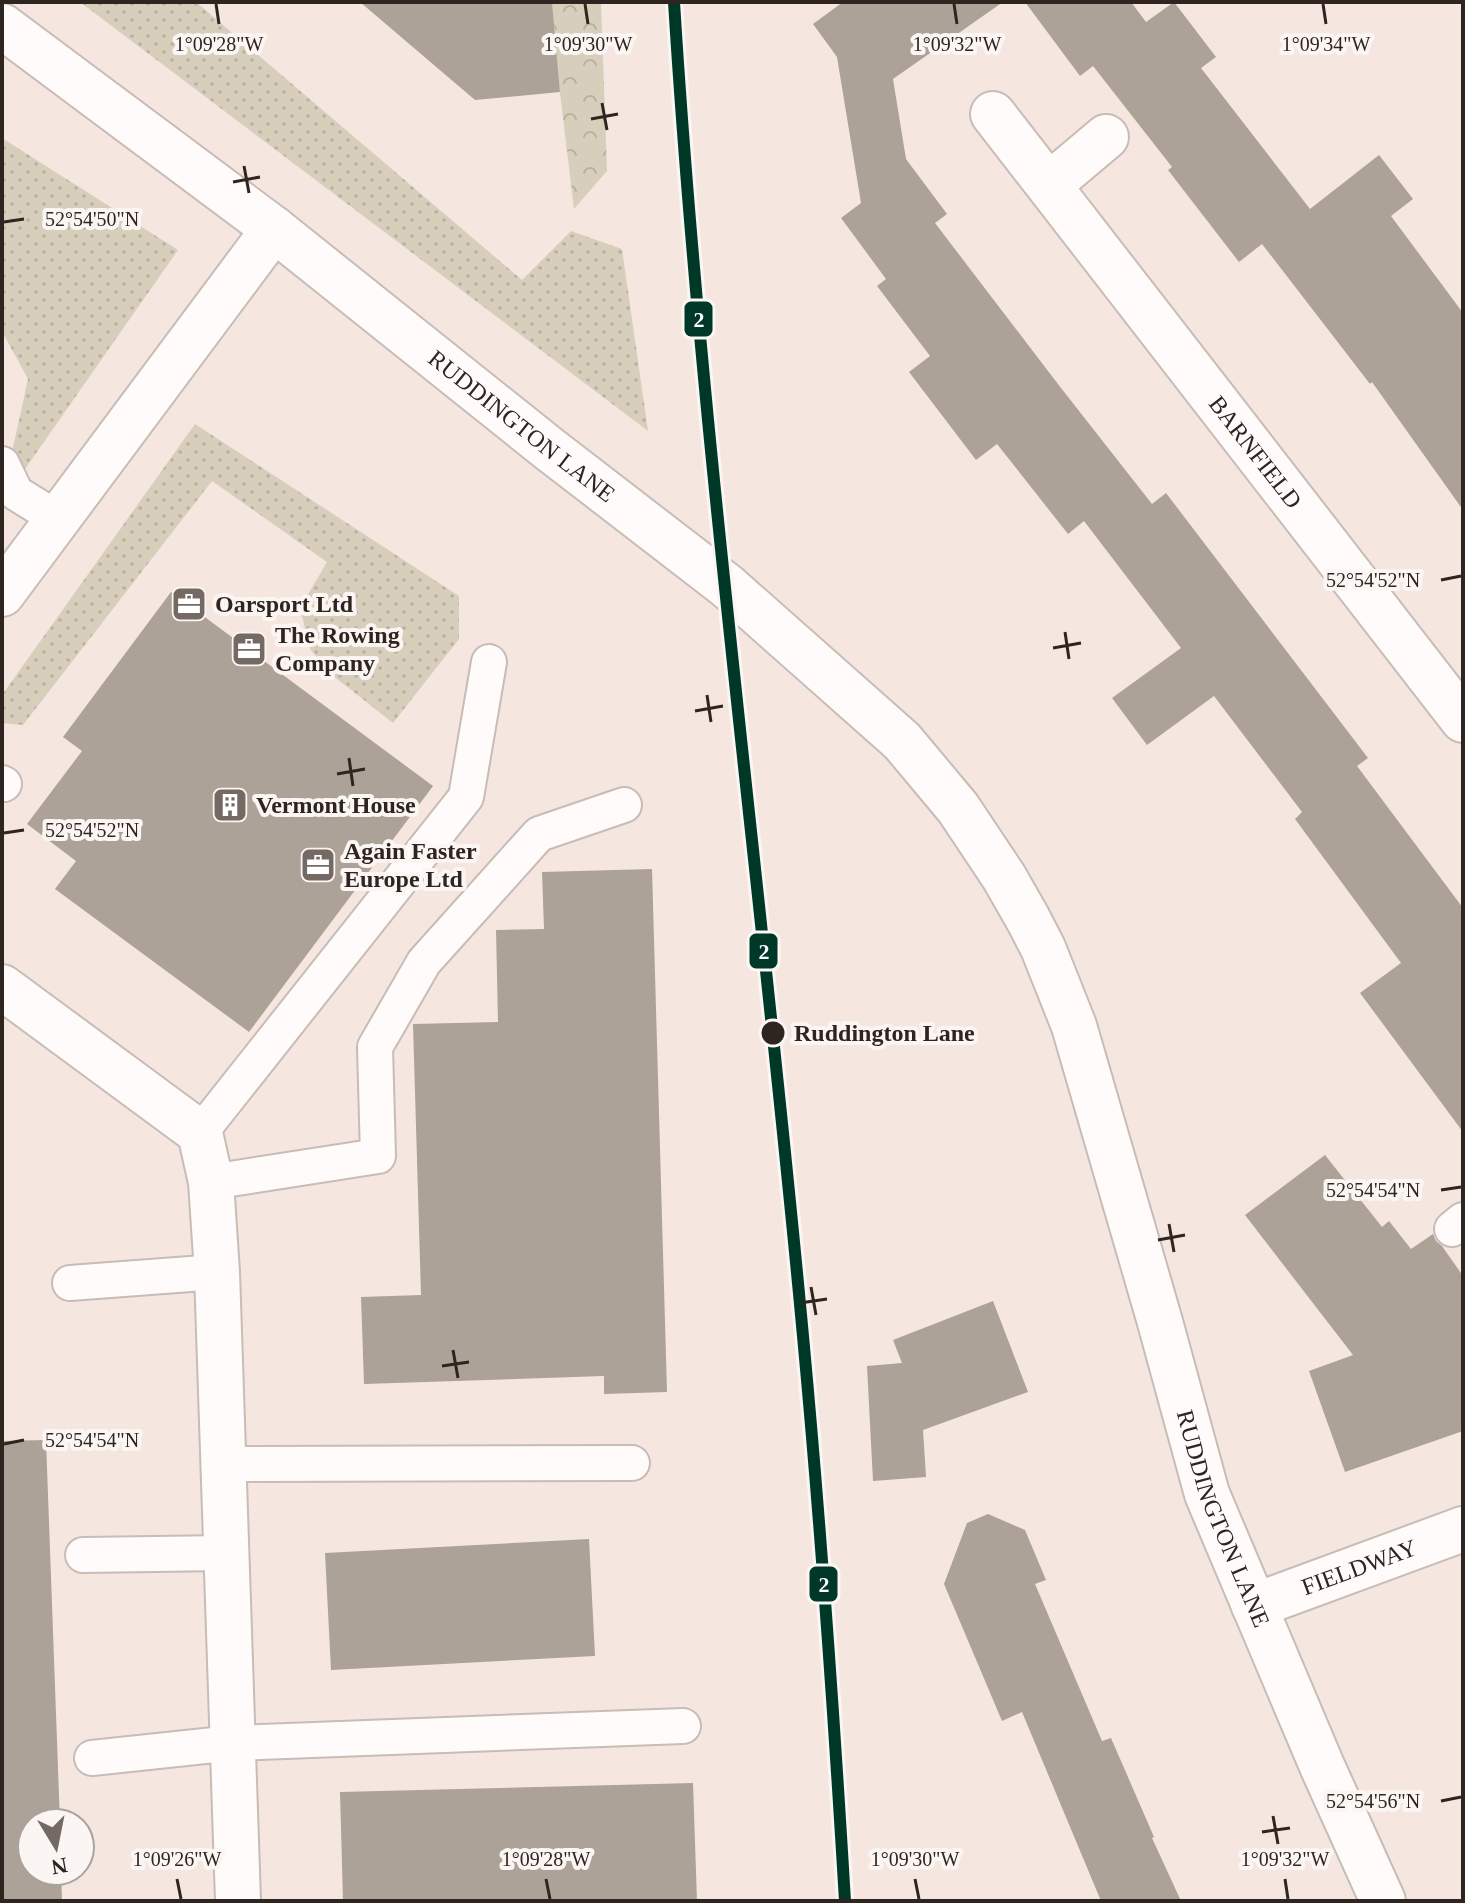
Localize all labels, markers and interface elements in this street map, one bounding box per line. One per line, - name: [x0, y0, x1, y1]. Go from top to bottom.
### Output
- text: 1°09'28"W: [175, 33, 263, 55]
- text: 1°09'30"W: [544, 33, 632, 55]
- text: 1°09'32"W: [913, 33, 1001, 55]
- text: 1°09'34"W: [1282, 33, 1370, 55]
- text: 52°54'50"N: [45, 208, 139, 230]
- line badge: 2: [683, 300, 714, 338]
- text: 2: [694, 307, 705, 332]
- street label: RUDDINGTON LANE: [423, 345, 620, 508]
- street label: BARNFIELD: [1204, 391, 1307, 513]
- text: 52°54'52"N: [1326, 569, 1420, 591]
- office icon: Oarsport Ltd: [170, 585, 208, 623]
- place label: Oarsport Ltd: [215, 591, 354, 617]
- place label: The Rowing Company: [275, 622, 400, 676]
- office icon: The Rowing Company: [230, 630, 268, 668]
- building icon: Vermont House: [211, 786, 249, 824]
- place label: Vermont House: [256, 792, 416, 818]
- text: 52°54'52"N: [45, 819, 139, 841]
- place label: Again Faster Europe Ltd: [344, 838, 477, 892]
- office icon: Again Faster Europe Ltd: [299, 846, 337, 884]
- line badge: 2: [748, 932, 779, 970]
- text: 2: [759, 939, 770, 964]
- marker: Ruddington Lane: [759, 1019, 787, 1047]
- place label: Ruddington Lane: [794, 1020, 975, 1046]
- text: 52°54'54"N: [1326, 1179, 1420, 1201]
- street label: RUDDINGTON LANE: [1172, 1407, 1275, 1631]
- text: 52°54'54"N: [45, 1429, 139, 1451]
- street label: FIELDWAY: [1298, 1534, 1420, 1600]
- line badge: 2: [808, 1565, 839, 1603]
- text: 2: [819, 1572, 830, 1597]
- text: 52°54'56"N: [1326, 1790, 1420, 1812]
- north arrow: [16, 1807, 96, 1887]
- text: 1°09'26"W: [133, 1848, 221, 1870]
- text: 1°09'28"W: [502, 1848, 590, 1870]
- text: 1°09'30"W: [871, 1848, 959, 1870]
- text: 1°09'32"W: [1241, 1848, 1329, 1870]
- text: N: [49, 1853, 69, 1880]

